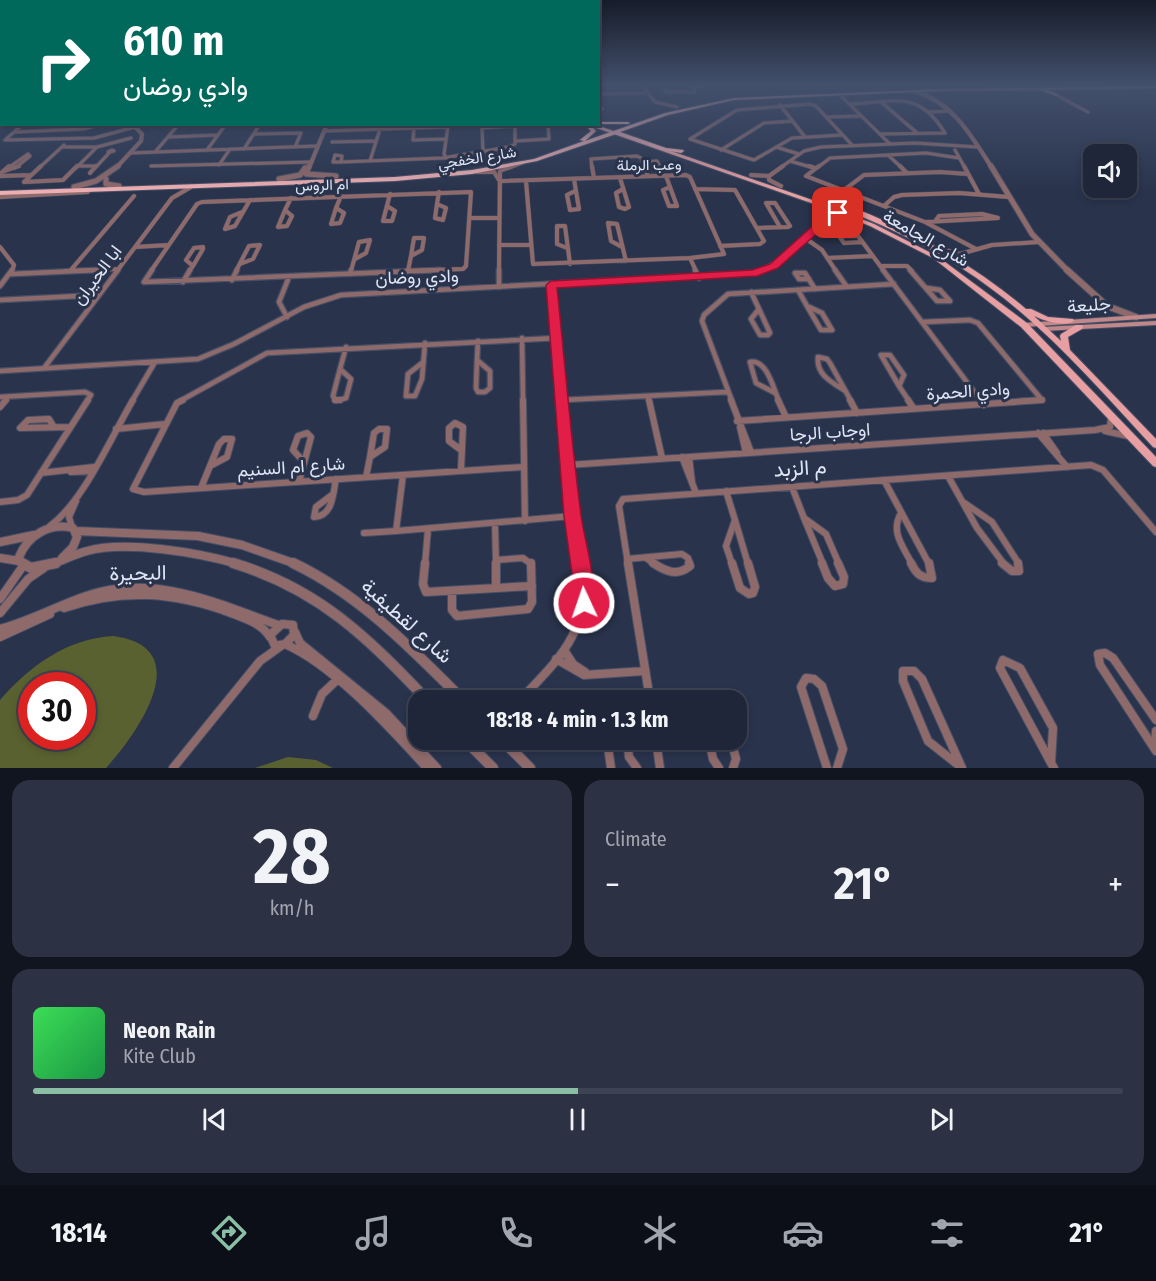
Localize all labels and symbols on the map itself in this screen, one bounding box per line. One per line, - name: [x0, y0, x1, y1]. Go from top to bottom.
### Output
- street label: شارع الخفجي: [437, 143, 518, 177]
- street label: وعب الرملة: [616, 155, 682, 175]
- street label: ام الروس: [295, 175, 349, 196]
- pin: [812, 187, 863, 238]
- street label: شارع الجامعة: [878, 204, 973, 272]
- street label: ابا الحيران: [67, 241, 127, 309]
- street label: وادي روضان: [375, 265, 459, 293]
- street label: جليعة: [1066, 292, 1112, 318]
- street label: وادي الحمرة: [926, 377, 1011, 409]
- street label: اوجاب الرجا: [789, 418, 871, 446]
- street label: شارع ام السنيم: [236, 452, 346, 483]
- street label: م الزبد: [773, 453, 828, 484]
- street label: البحيرة: [109, 560, 167, 586]
- position arrow: [552, 571, 616, 635]
- street label: شارع لقطيفية: [355, 573, 458, 670]
- speed limit sign: 30: [18, 672, 96, 750]

